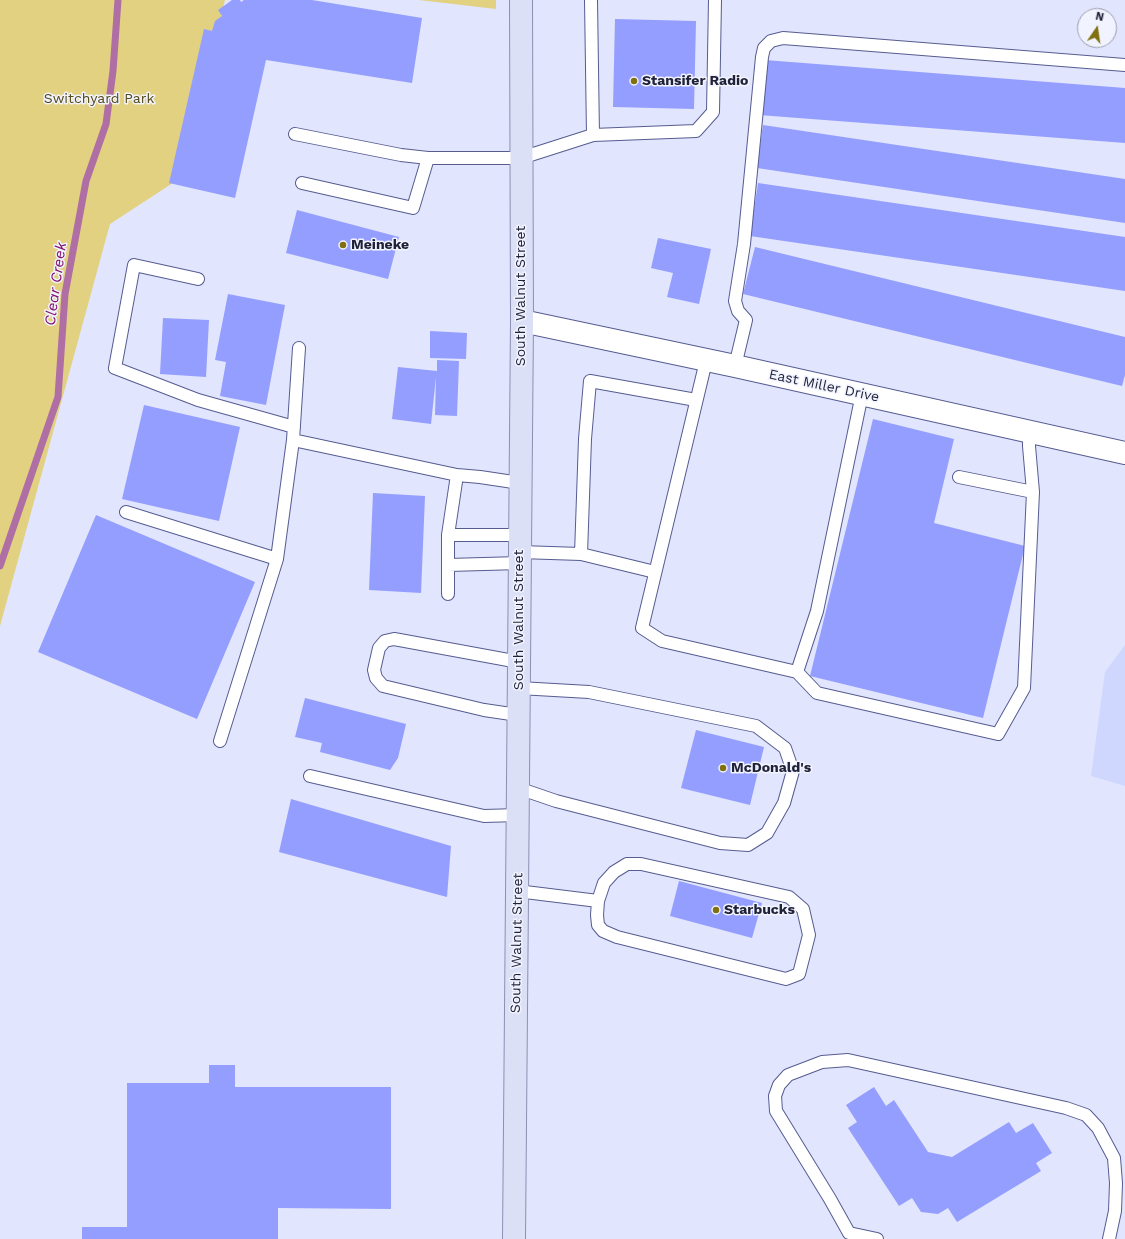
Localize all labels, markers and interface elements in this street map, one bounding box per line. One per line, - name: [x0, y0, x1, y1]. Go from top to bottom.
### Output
- north arrow: [1077, 8, 1117, 48]
- text: N: [1094, 10, 1105, 24]
- place label: Stansifer Radio: [642, 73, 748, 89]
- marker: Stansifer Radio: [629, 76, 639, 86]
- park label: Switchyard Park: [44, 91, 154, 107]
- street label: South Walnut Street: [513, 226, 529, 366]
- place label: Meineke: [351, 237, 409, 253]
- marker: Meineke: [338, 240, 348, 250]
- water label: Clear Creek: [41, 241, 71, 327]
- street label: East Miller Drive: [767, 366, 881, 406]
- street label: South Walnut Street: [511, 550, 527, 690]
- place label: McDonald's: [731, 760, 811, 776]
- marker: McDonald's: [718, 763, 728, 773]
- street label: South Walnut Street: [507, 873, 527, 1013]
- place label: Starbucks: [724, 902, 795, 918]
- marker: Starbucks: [711, 905, 721, 915]

